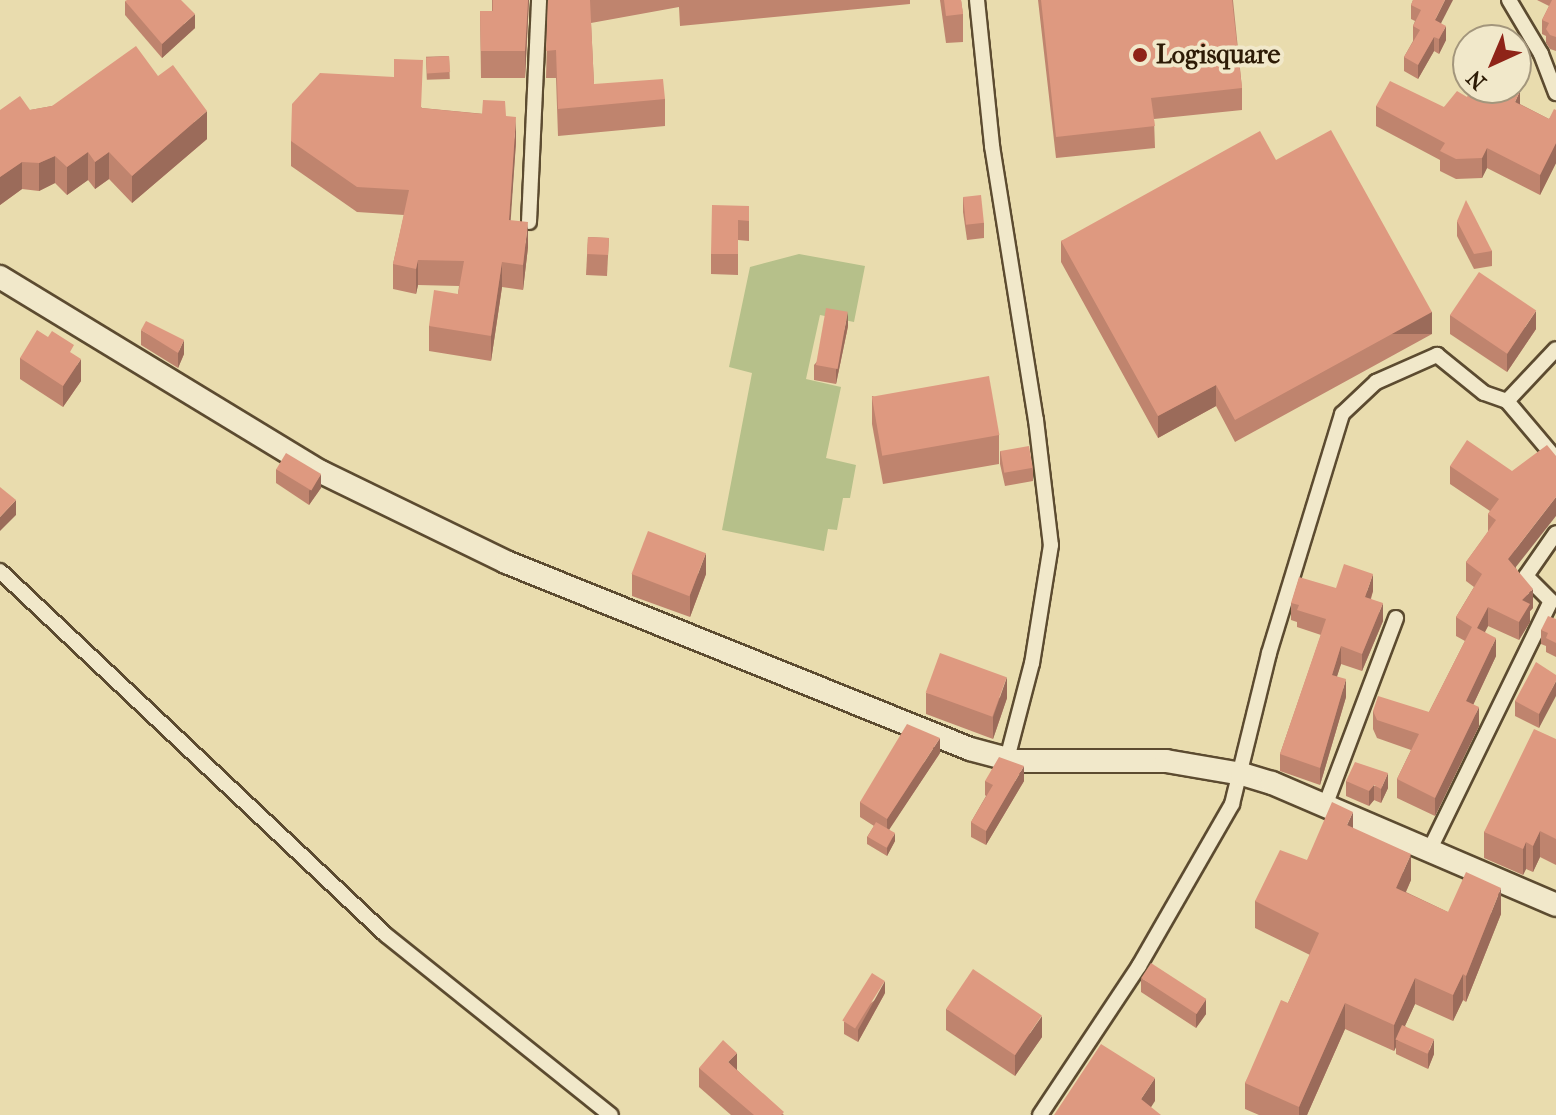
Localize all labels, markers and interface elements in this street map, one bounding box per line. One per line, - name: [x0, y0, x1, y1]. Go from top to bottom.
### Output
- north arrow: [1452, 24, 1532, 104]
- place label: Logisquare: [1156, 39, 1280, 71]
- marker: Logisquare: [1131, 46, 1149, 64]
- text: N: [1462, 65, 1492, 95]

